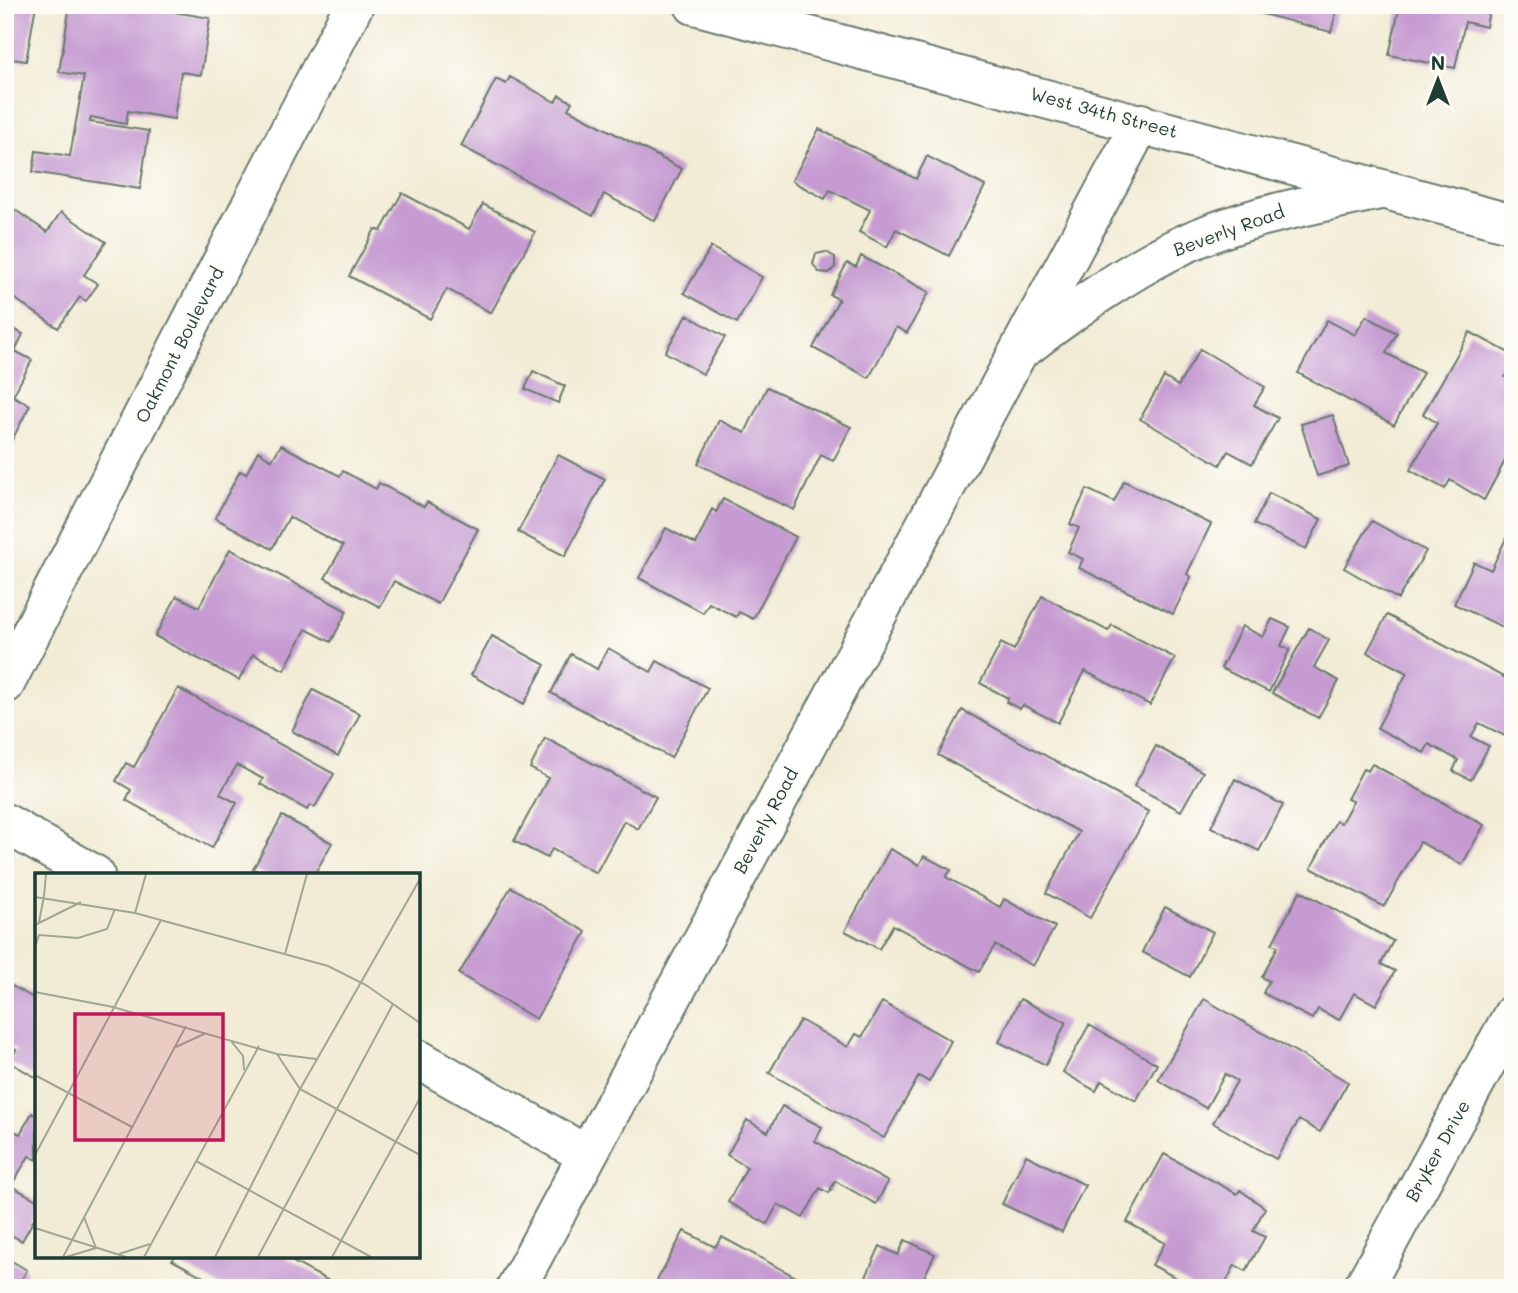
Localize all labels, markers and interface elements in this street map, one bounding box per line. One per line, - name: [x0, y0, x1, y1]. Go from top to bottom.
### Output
- north arrow: [1402, 46, 1472, 116]
- text: N: [1431, 50, 1445, 75]
- street label: West 34th Street: [1028, 81, 1181, 143]
- street label: Beverly Road: [1170, 199, 1288, 261]
- street label: Oakmont Boulevard: [129, 262, 229, 427]
- street label: Beverly Road: [727, 763, 803, 878]
- inset map: [35, 873, 420, 1258]
- street label: Bryker Drive: [1399, 1095, 1475, 1206]

